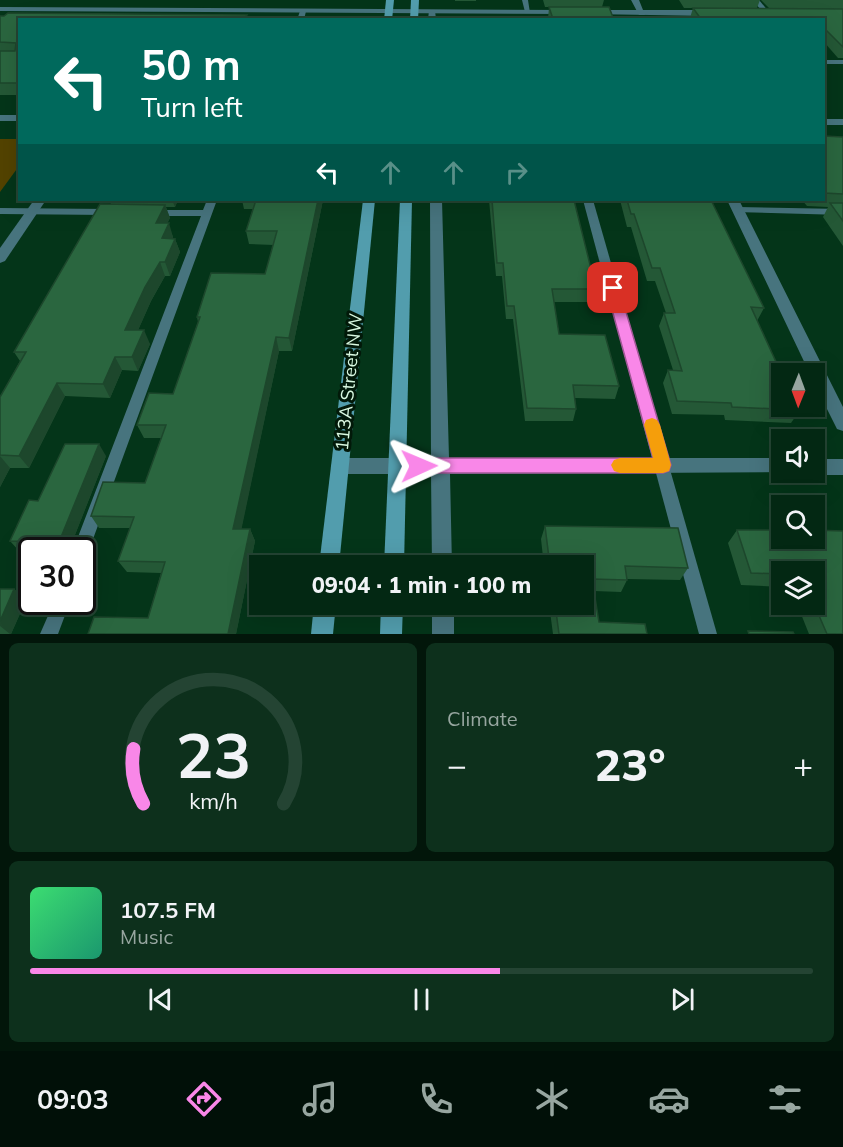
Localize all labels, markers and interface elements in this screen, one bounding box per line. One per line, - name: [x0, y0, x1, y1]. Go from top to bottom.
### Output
- text: 50 m: [141, 38, 241, 91]
- icon: left: [42, 42, 120, 120]
- text: Turn left: [141, 90, 243, 124]
- icon: left: [311, 156, 344, 189]
- icon: ahead: [374, 156, 407, 189]
- icon: ahead: [437, 156, 470, 189]
- icon: right: [500, 156, 533, 189]
- pin: [587, 262, 638, 313]
- icon: arrive: [596, 271, 629, 304]
- street label: 113A Street NW: [330, 312, 367, 452]
- north arrow: [771, 363, 825, 417]
- map controls: [771, 363, 825, 615]
- button: sound: [771, 429, 825, 483]
- position arrow: [387, 434, 451, 498]
- button: search: [771, 495, 825, 549]
- speed limit sign: 30: [18, 537, 96, 615]
- button: layers: [771, 561, 825, 615]
- text: 09:04 · 1 min · 100 m: [312, 571, 531, 599]
- text: Climate: [447, 706, 518, 731]
- text: 23: [176, 715, 250, 794]
- text: 23°: [594, 736, 666, 792]
- text: −: [447, 744, 467, 785]
- text: +: [793, 744, 813, 785]
- text: km/h: [189, 788, 237, 815]
- text: 107.5 FM: [120, 896, 216, 924]
- text: Music: [120, 924, 173, 949]
- icon: previous: [144, 983, 177, 1016]
- icon: pause: [405, 983, 438, 1016]
- icon: next: [666, 983, 699, 1016]
- icon: directions: [183, 1078, 225, 1120]
- icon: music: [299, 1078, 341, 1120]
- icon: phone: [415, 1078, 457, 1120]
- icon: climate: [531, 1078, 573, 1120]
- icon: car: [648, 1078, 690, 1120]
- icon: filters: [764, 1078, 806, 1120]
- text: 09:03: [37, 1082, 109, 1116]

